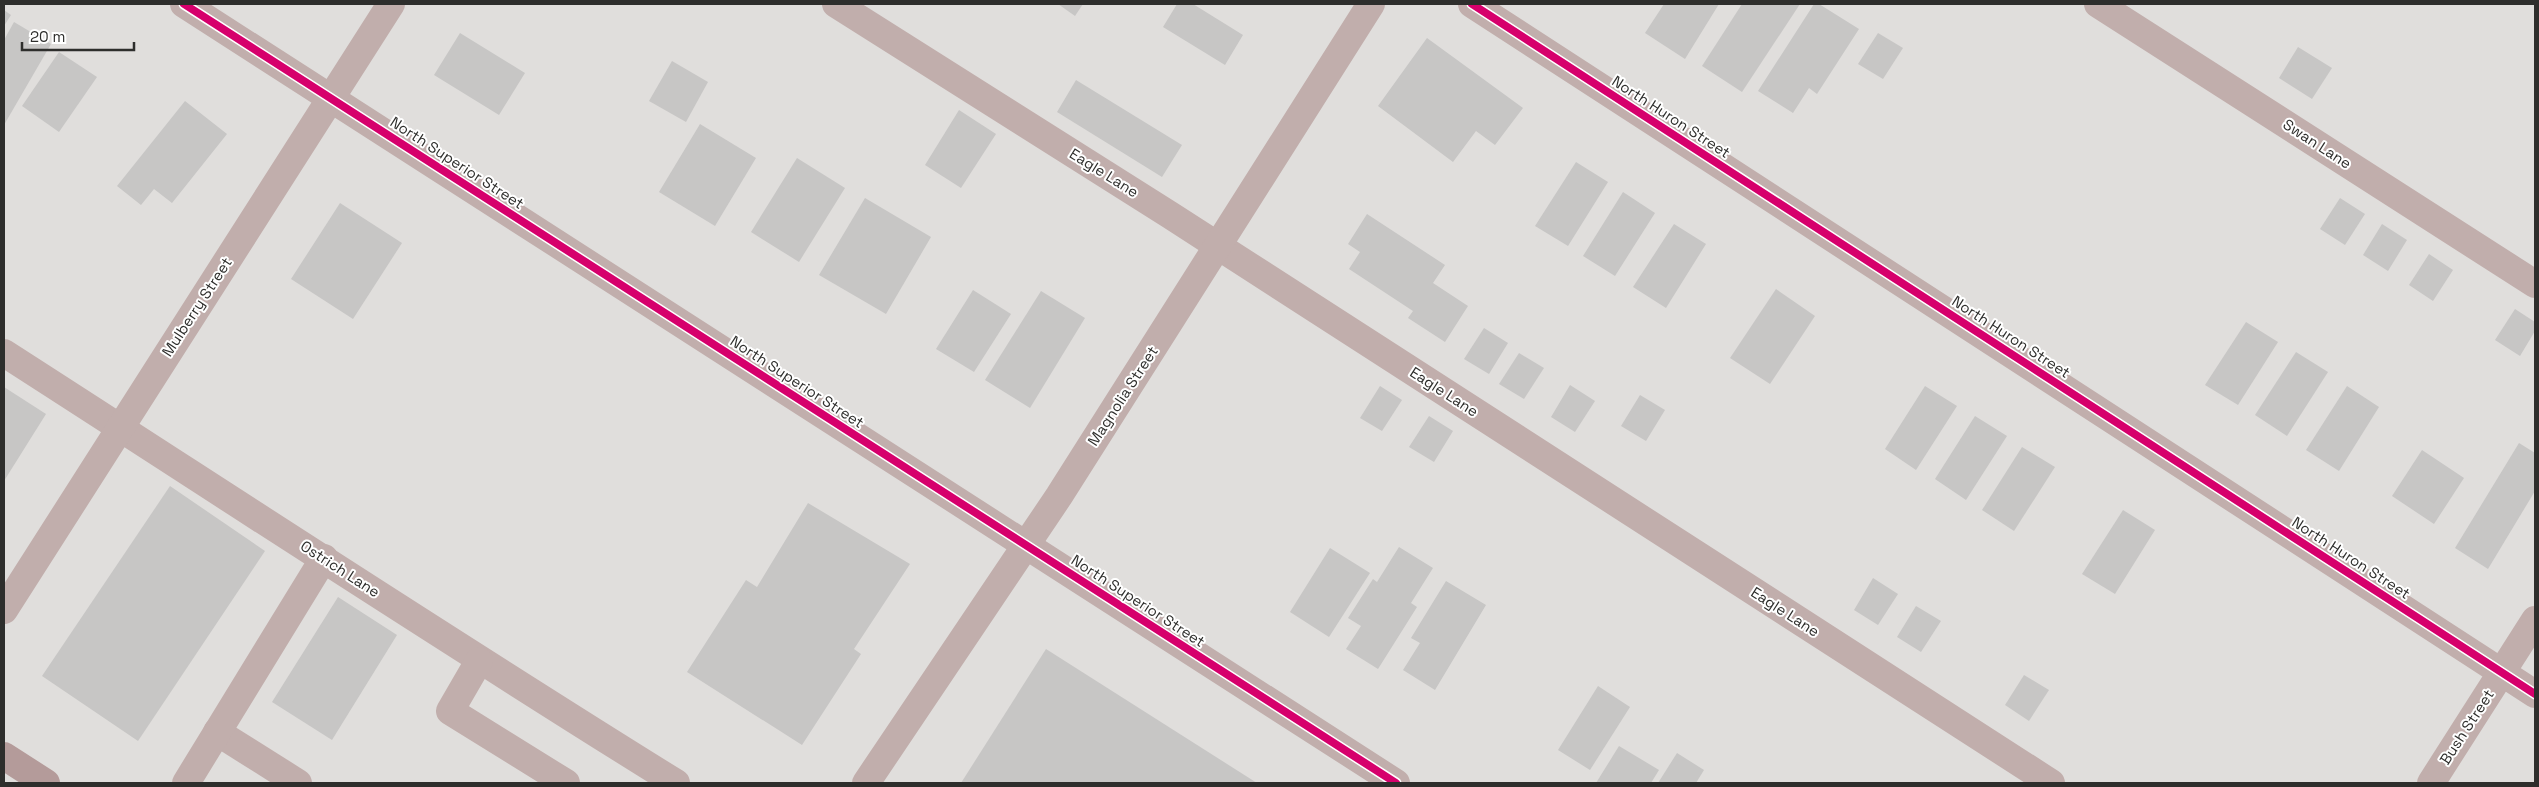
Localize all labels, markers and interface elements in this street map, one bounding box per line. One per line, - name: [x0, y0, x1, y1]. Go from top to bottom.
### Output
- scale bar: [22, 20, 135, 52]
- text: 20 m: [30, 27, 65, 46]
- street label: North Huron Street: [1608, 71, 1734, 162]
- street label: North Superior Street: [387, 112, 528, 213]
- street label: Swan Lane: [2280, 114, 2355, 173]
- street label: Eagle Lane: [1066, 144, 1142, 201]
- street label: Mulberry Street: [157, 253, 236, 360]
- street label: North Huron Street: [1948, 291, 2074, 382]
- street label: North Superior Street: [727, 331, 868, 432]
- street label: Magnolia Street: [1083, 342, 1162, 449]
- street label: Eagle Lane: [1406, 362, 1482, 421]
- street label: North Huron Street: [2288, 512, 2414, 603]
- street label: Ostrich Lane: [297, 536, 384, 601]
- street label: North Superior Street: [1068, 550, 1209, 651]
- street label: Eagle Lane: [1747, 582, 1823, 641]
- street label: Bush Street: [2435, 685, 2498, 768]

